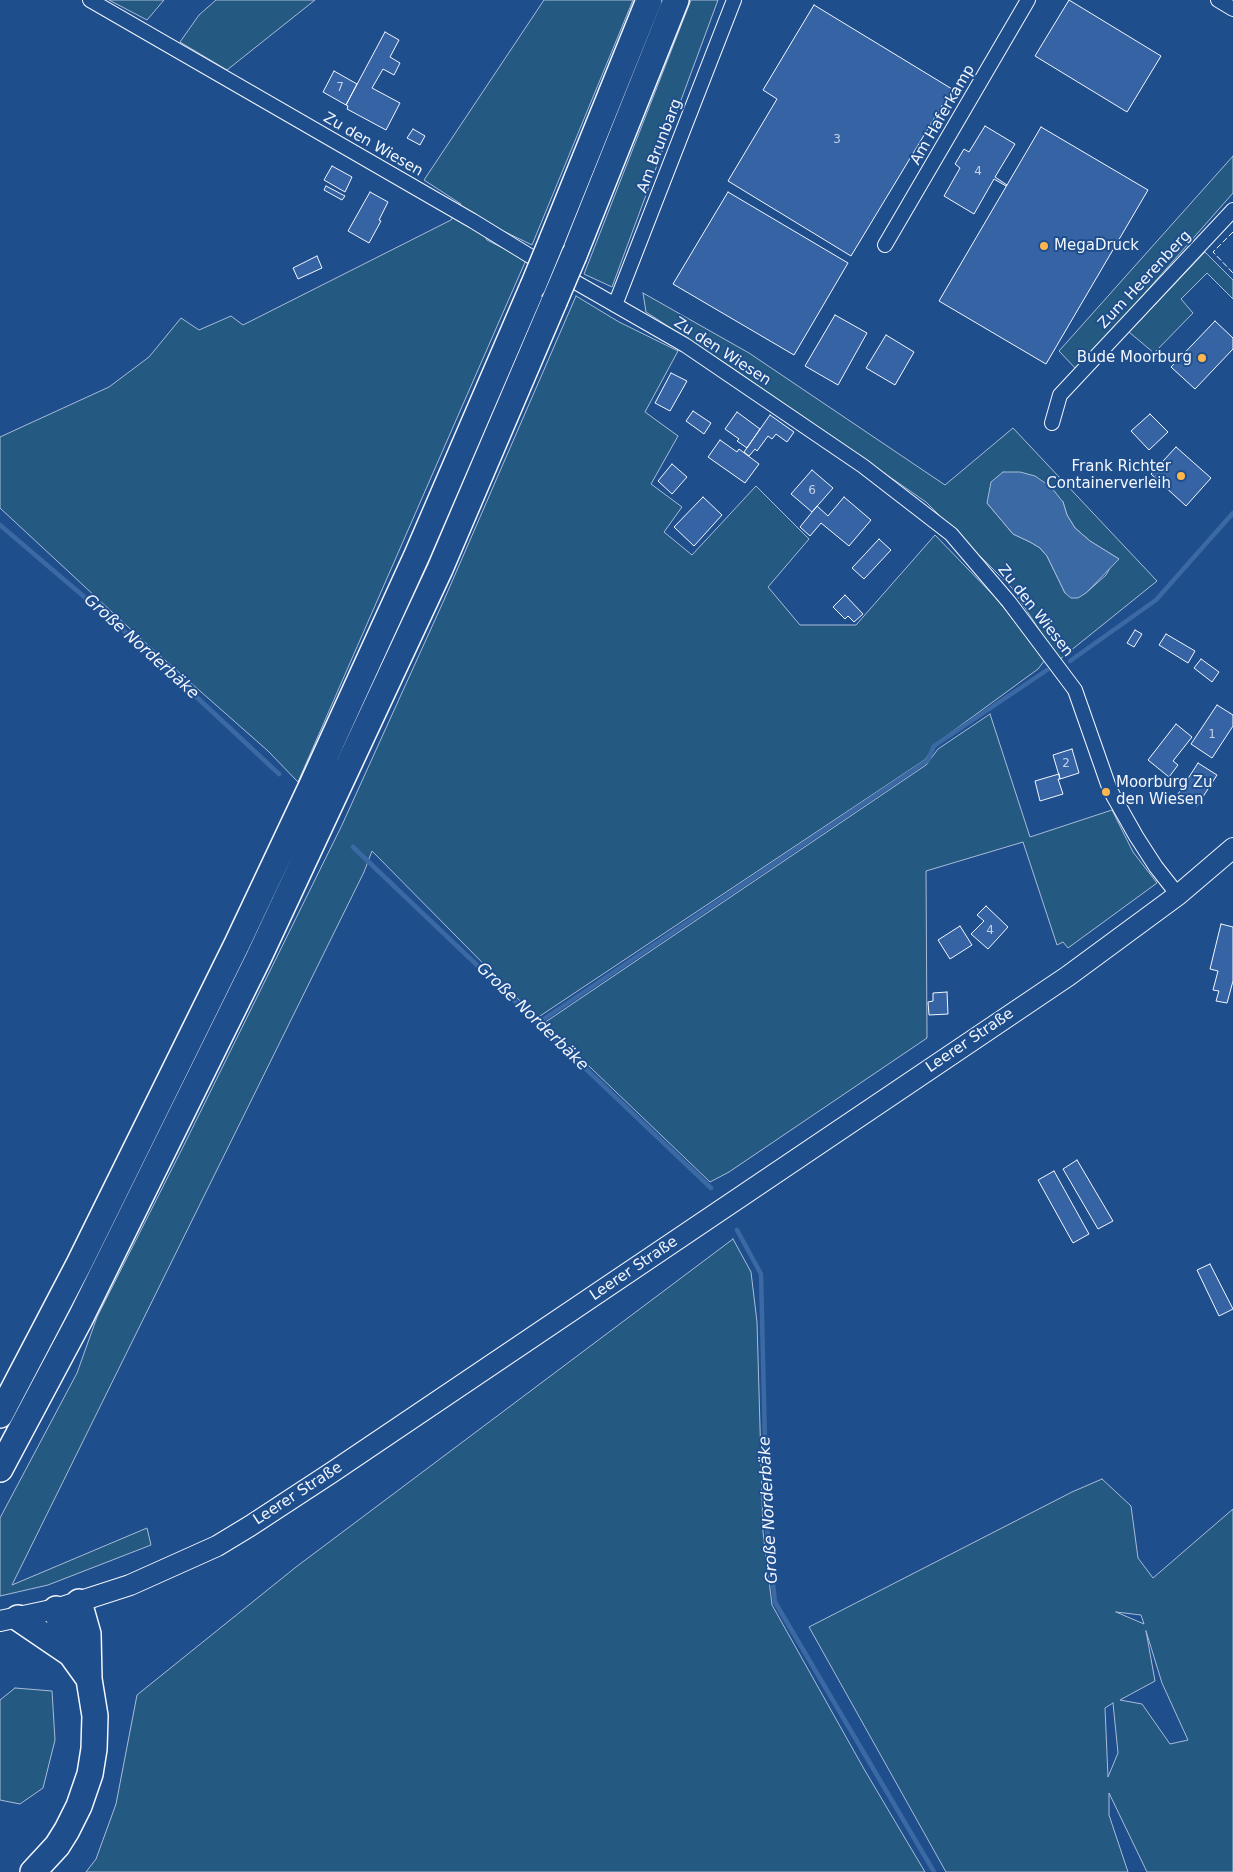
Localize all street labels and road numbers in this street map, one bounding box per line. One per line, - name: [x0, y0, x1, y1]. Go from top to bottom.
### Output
- street label: Am Haferkamp: [907, 62, 979, 168]
- street label: Am Brunbarg: [634, 96, 686, 196]
- street label: Zu den Wiesen: [320, 109, 426, 181]
- street label: Zum Heerenberg: [1095, 227, 1195, 333]
- street label: Zu den Wiesen: [670, 314, 774, 390]
- street label: Zu den Wiesen: [993, 561, 1077, 661]
- street label: Leerer Straße: [923, 1005, 1017, 1077]
- street label: Leerer Straße: [587, 1233, 681, 1305]
- street label: Leerer Straße: [250, 1459, 346, 1529]

